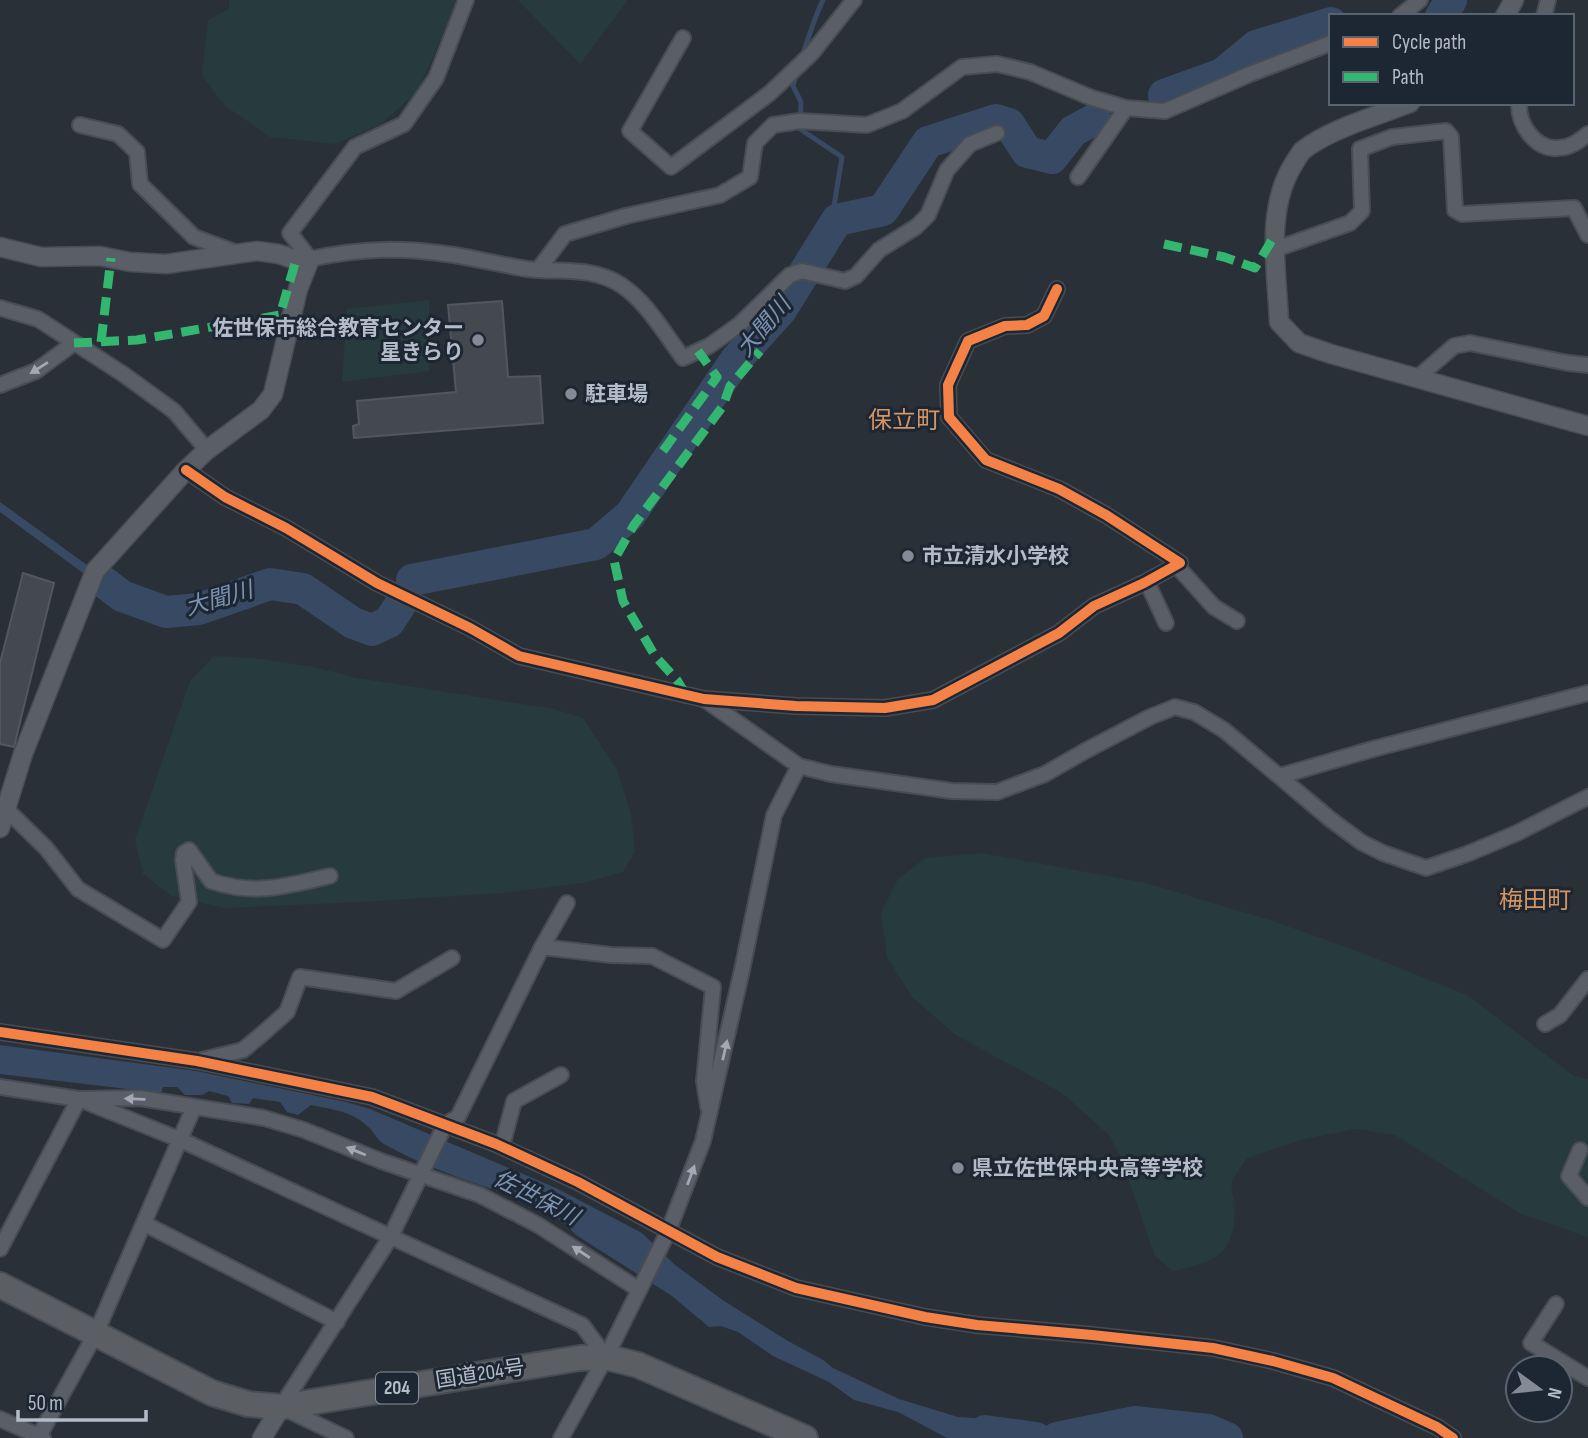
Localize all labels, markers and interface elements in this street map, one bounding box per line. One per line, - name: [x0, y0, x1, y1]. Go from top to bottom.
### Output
- legend: [1329, 14, 1574, 105]
- text: Cycle path: [1392, 30, 1466, 55]
- text: Path: [1392, 65, 1424, 90]
- water label: 大聞川: [731, 289, 799, 362]
- place label: 佐世保市総合教育センター 星きらり: [212, 316, 464, 365]
- marker: 佐世保市総合教育センター 星きらり: [470, 332, 486, 348]
- one-way arrow: [29, 361, 49, 374]
- place label: 駐車場: [585, 382, 648, 407]
- marker: 駐車場: [563, 386, 579, 402]
- district label: 保立町: [868, 406, 940, 435]
- place label: 市立清水小学校: [922, 544, 1069, 569]
- marker: 市立清水小学校: [900, 548, 916, 564]
- water label: 大聞川: [182, 575, 259, 622]
- district label: 梅田町: [1499, 886, 1571, 915]
- one-way arrow: [719, 1038, 730, 1060]
- one-way arrow: [124, 1093, 146, 1104]
- one-way arrow: [345, 1145, 366, 1156]
- place label: 県立佐世保中央高等学校: [972, 1156, 1203, 1181]
- marker: 県立佐世保中央高等学校: [950, 1160, 966, 1176]
- one-way arrow: [686, 1164, 697, 1185]
- water label: 佐世保川: [489, 1165, 586, 1233]
- one-way arrow: [571, 1246, 590, 1259]
- north arrow: [1504, 1354, 1574, 1424]
- street label: 国道204号: [434, 1355, 526, 1393]
- road number: 204: [376, 1372, 418, 1404]
- scale bar: [18, 1378, 145, 1422]
- text: N: [1542, 1385, 1566, 1401]
- text: 50 m: [28, 1391, 63, 1416]

